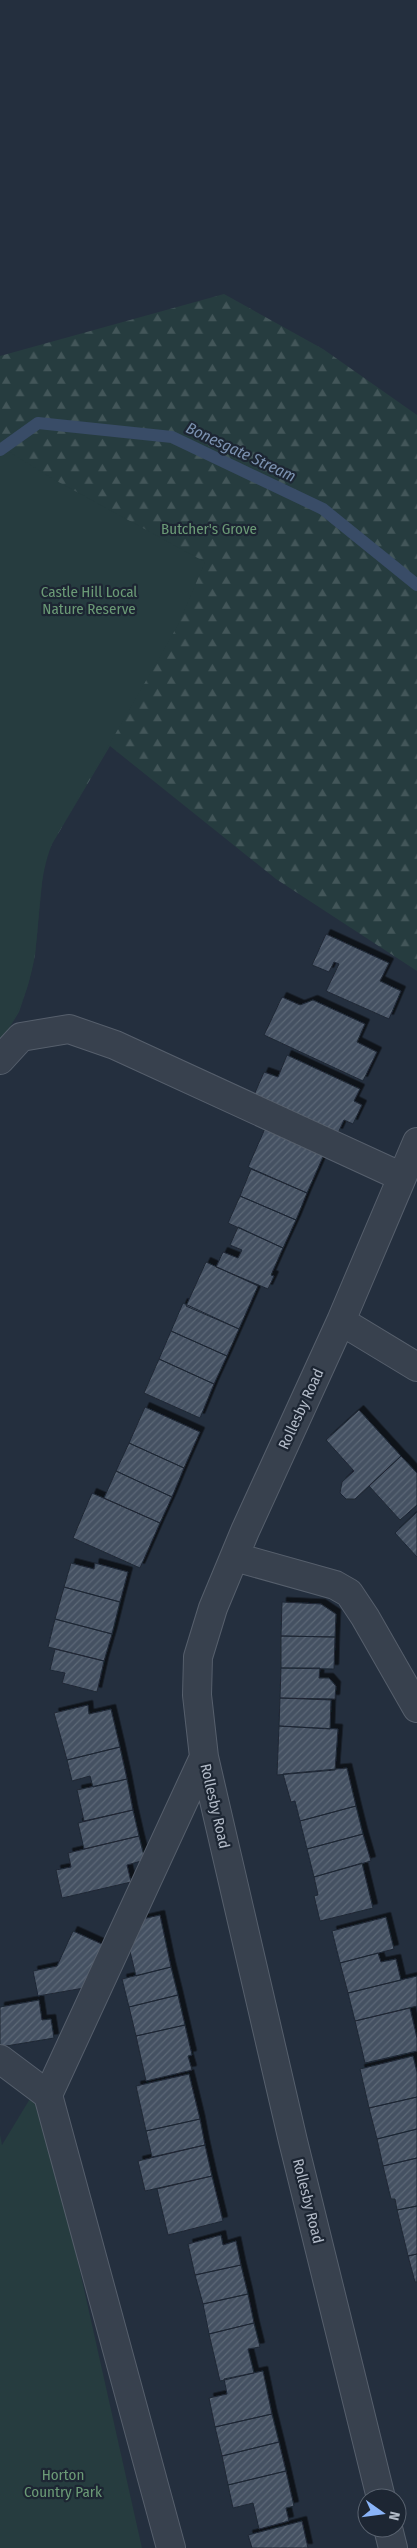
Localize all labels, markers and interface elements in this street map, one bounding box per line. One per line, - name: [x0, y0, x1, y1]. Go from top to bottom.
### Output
- water label: Bonesgate Stream: [183, 418, 299, 486]
- park label: Butcher's Grove: [161, 520, 257, 538]
- park label: Castle Hill Local Nature Reserve: [41, 583, 137, 618]
- street label: Rollesby Road: [275, 1366, 327, 1452]
- street label: Rollesby Road: [196, 1762, 234, 1850]
- street label: Rollesby Road: [289, 2157, 327, 2245]
- park label: Horton Country Park: [24, 2466, 102, 2501]
- north arrow: [357, 2488, 407, 2538]
- text: N: [385, 2510, 403, 2522]

